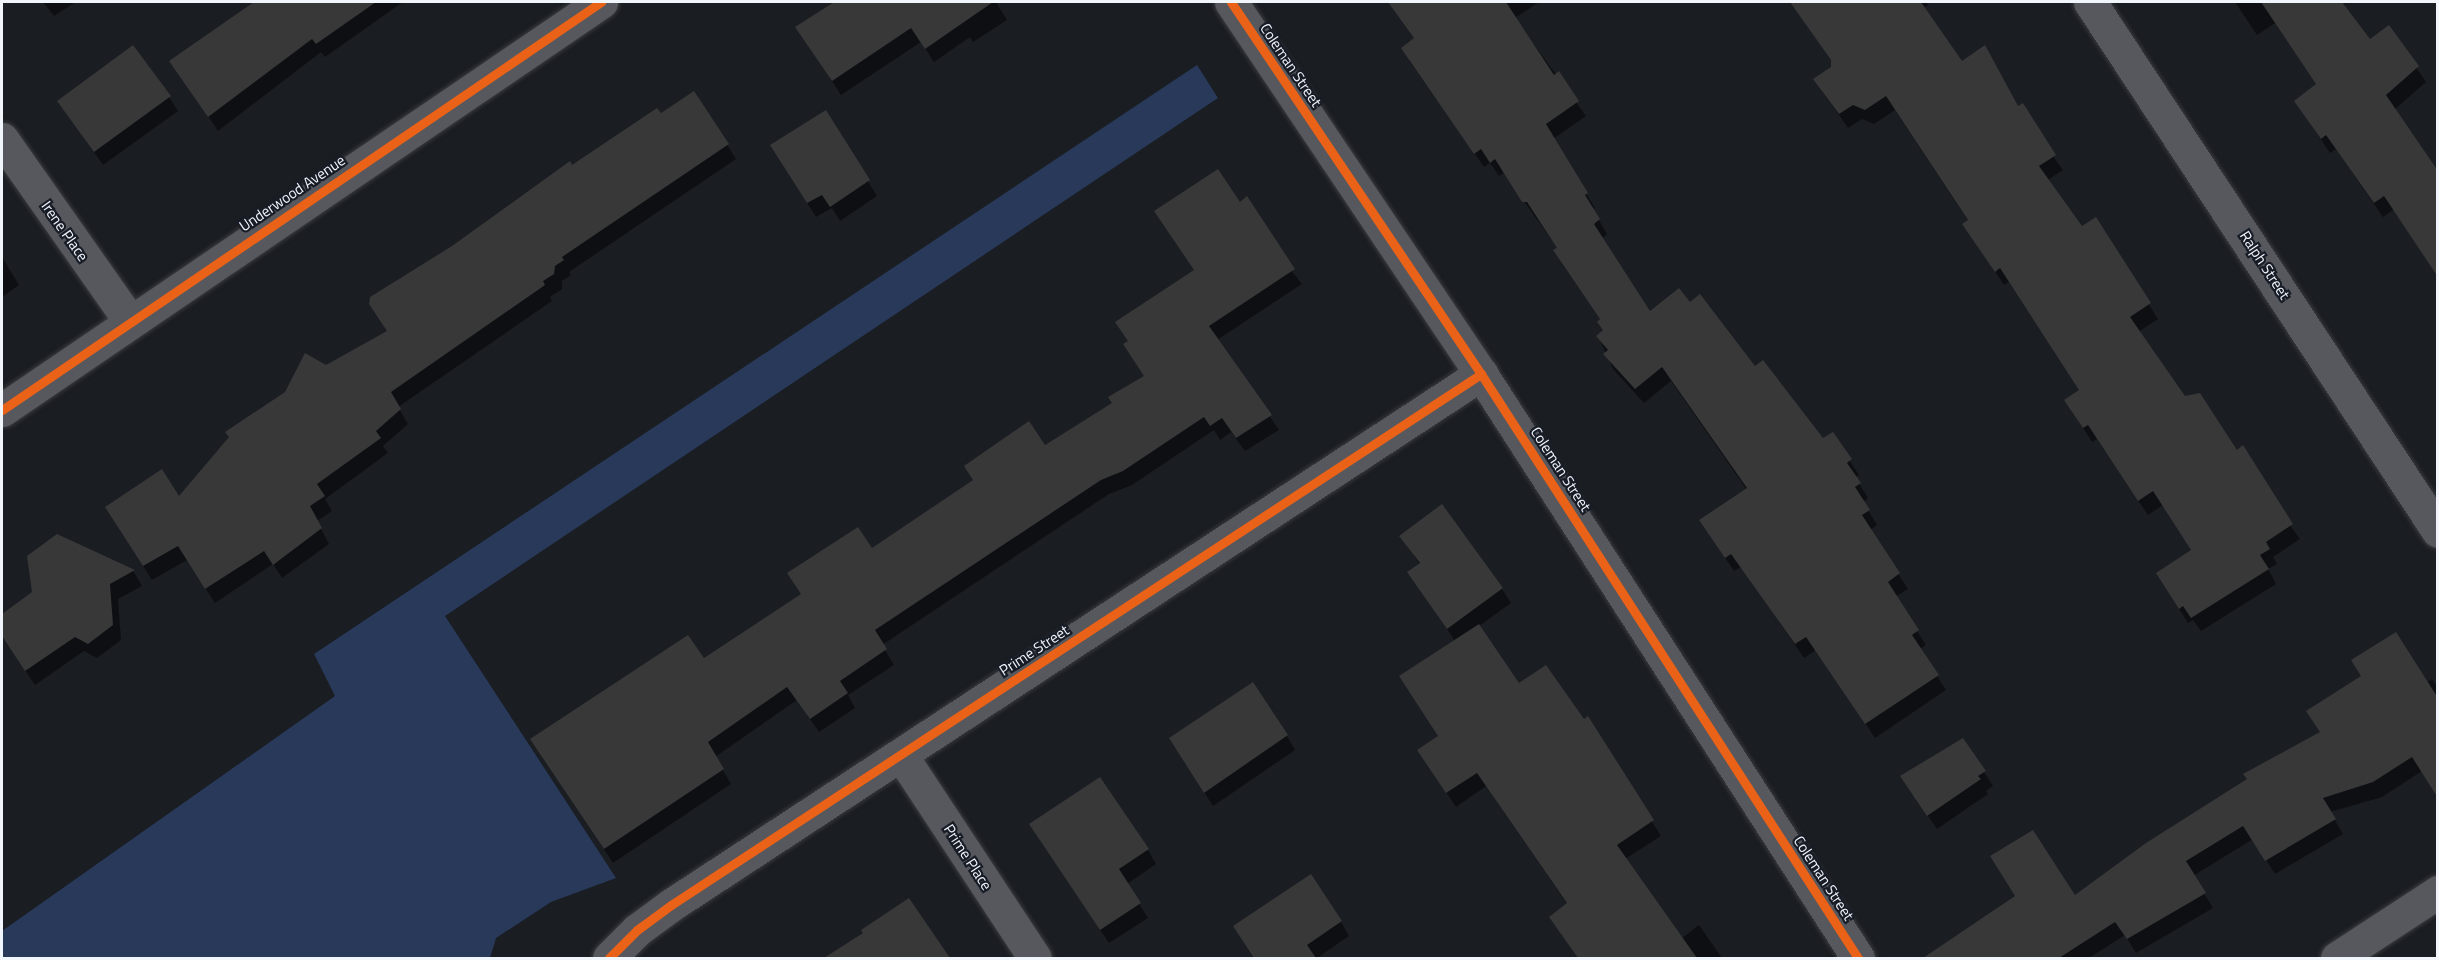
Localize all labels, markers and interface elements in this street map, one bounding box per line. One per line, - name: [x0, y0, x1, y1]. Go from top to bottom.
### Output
- street label: Coleman Street: [1256, 20, 1326, 110]
- street label: Underwood Avenue: [236, 151, 348, 235]
- street label: Irene Place: [38, 198, 92, 264]
- street label: Ralph Street: [2236, 227, 2294, 303]
- street label: Coleman Street: [1527, 423, 1595, 515]
- street label: Prime Street: [996, 621, 1072, 679]
- street label: Prime Place: [940, 821, 996, 893]
- street label: Coleman Street: [1790, 832, 1858, 924]

